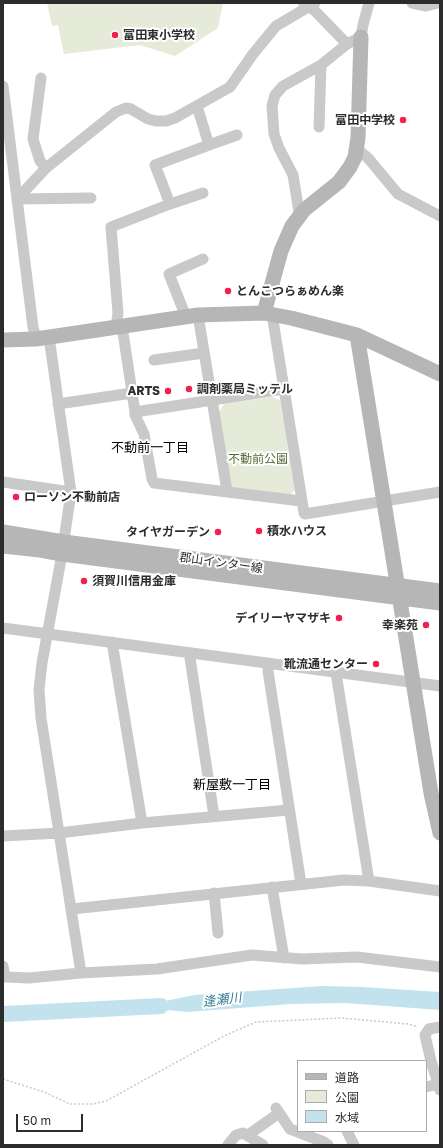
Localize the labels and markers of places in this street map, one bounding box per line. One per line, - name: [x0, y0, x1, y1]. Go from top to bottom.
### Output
- place label: 富田東小学校: [123, 28, 195, 42]
- marker: 富田東小学校: [110, 30, 120, 40]
- place label: 富田中学校: [335, 113, 395, 127]
- marker: 富田中学校: [398, 115, 408, 125]
- place label: とんこつらぁめん楽: [236, 284, 344, 298]
- marker: とんこつらぁめん楽: [223, 286, 233, 296]
- place label: 調剤薬局ミッテル: [197, 382, 293, 396]
- place label: ARTS: [128, 384, 160, 398]
- marker: 調剤薬局ミッテル: [184, 384, 194, 394]
- marker: ARTS: [163, 386, 173, 396]
- place label: ローソン不動前店: [24, 490, 120, 504]
- marker: ローソン不動前店: [11, 492, 21, 502]
- place label: 積水ハウス: [267, 524, 327, 538]
- place label: タイヤガーデン: [126, 525, 210, 539]
- marker: 積水ハウス: [254, 526, 264, 536]
- marker: タイヤガーデン: [213, 527, 223, 537]
- place label: 須賀川信用金庫: [92, 574, 176, 588]
- marker: 須賀川信用金庫: [79, 576, 89, 586]
- place label: デイリーヤマザキ: [235, 611, 331, 625]
- marker: デイリーヤマザキ: [334, 613, 344, 623]
- place label: 幸楽苑: [382, 618, 418, 632]
- marker: 幸楽苑: [421, 620, 431, 630]
- place label: 靴流通センター: [284, 657, 368, 671]
- marker: 靴流通センター: [371, 659, 381, 669]

